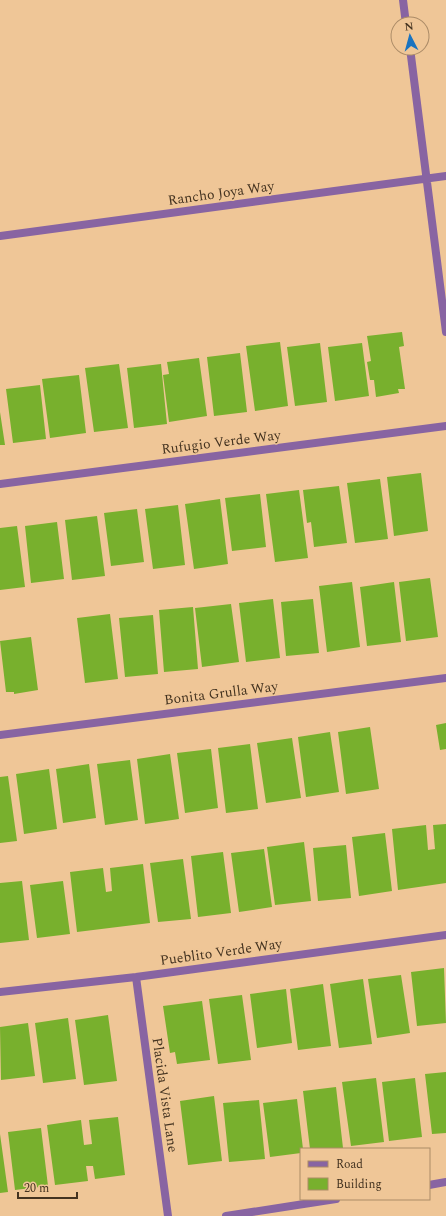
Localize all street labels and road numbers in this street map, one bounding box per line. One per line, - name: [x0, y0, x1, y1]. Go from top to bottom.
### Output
- street label: Rancho Joya Way: [167, 175, 277, 211]
- street label: Rufugio Verde Way: [160, 424, 283, 460]
- street label: Bonita Grulla Way: [163, 675, 280, 710]
- street label: Pueblito Verde Way: [159, 933, 285, 971]
- street label: Placida Vista Lane: [147, 1036, 183, 1154]

